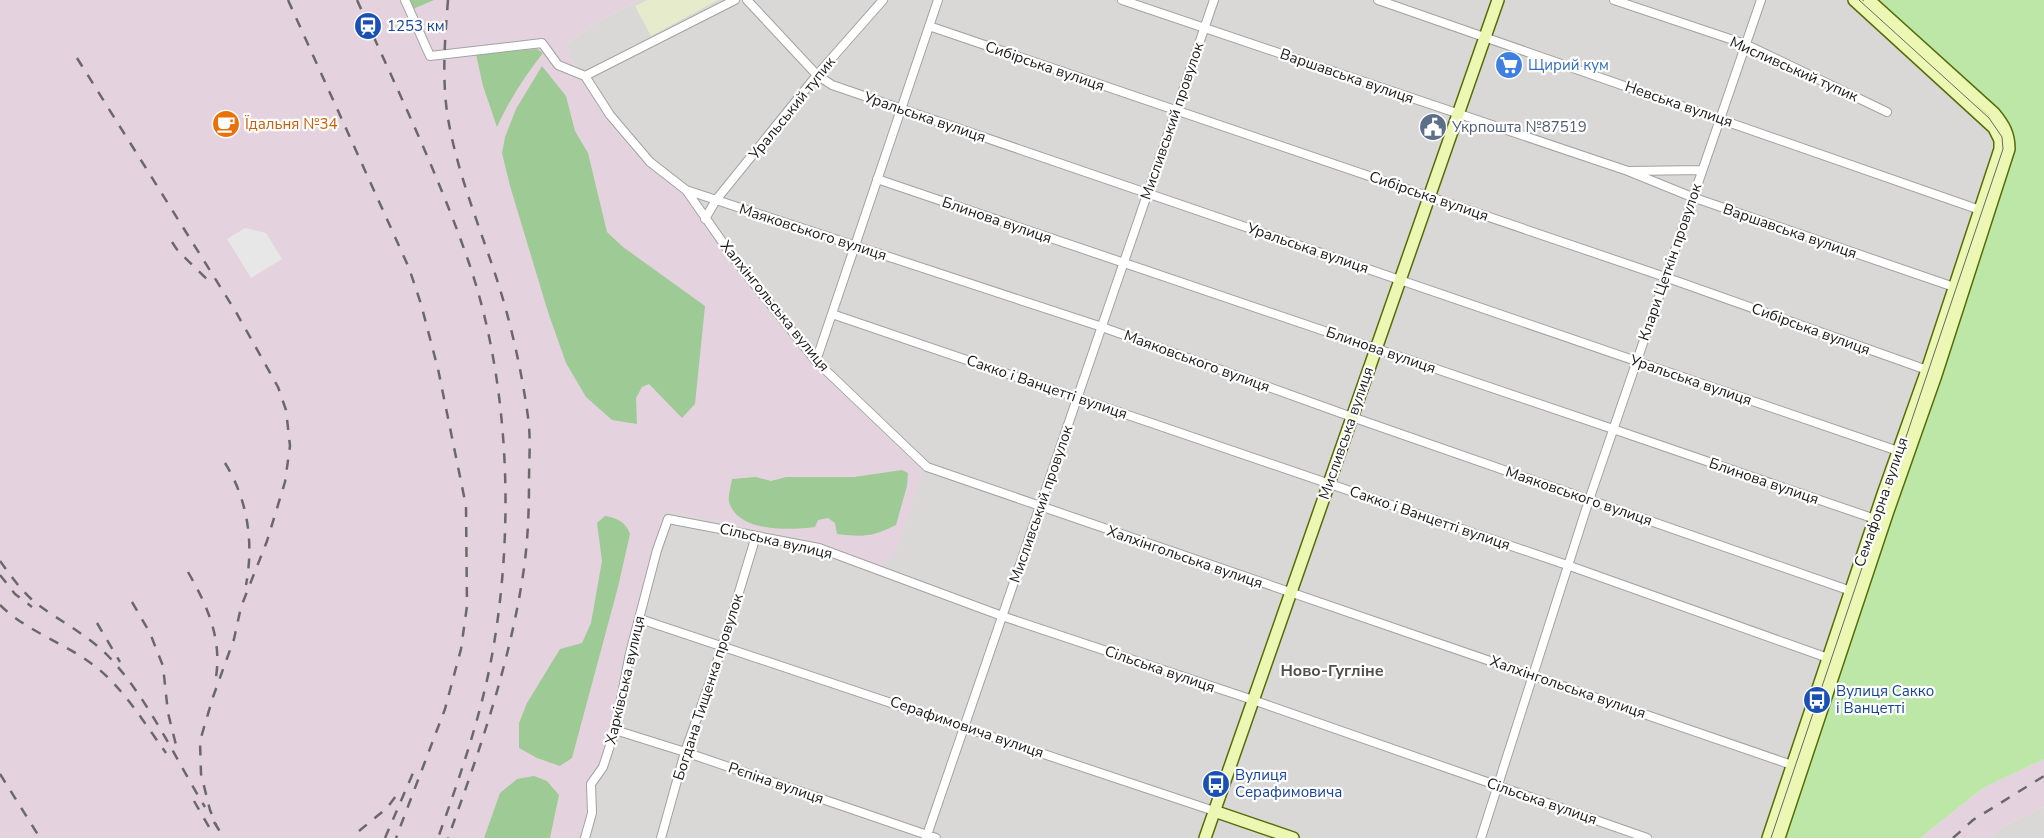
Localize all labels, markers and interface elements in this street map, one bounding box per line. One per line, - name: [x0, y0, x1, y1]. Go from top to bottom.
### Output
- station icon: 1253 км: [353, 11, 383, 41]
- place label: 1253 км: [387, 16, 445, 36]
- street label: Мисливський тупик: [1727, 32, 1861, 106]
- street label: Сибірська вулиця: [983, 36, 1107, 96]
- street label: Мисливський провулок: [1136, 39, 1208, 202]
- street label: Варшавська вулиця: [1277, 44, 1417, 108]
- supermarket icon: Щирий кум: [1494, 50, 1524, 80]
- street label: Уральський тупик: [744, 52, 840, 164]
- place label: Щирий кум: [1528, 55, 1609, 75]
- street label: Невська вулиця: [1622, 76, 1736, 132]
- street label: Уральська вулиця: [860, 86, 989, 147]
- cafe icon: Їдальня №34: [211, 109, 241, 139]
- public building icon: Укрпошта №87519: [1418, 112, 1448, 142]
- place label: Їдальня №34: [244, 114, 337, 134]
- place label: Укрпошта №87519: [1451, 117, 1587, 137]
- street label: Сибірська вулиця: [1367, 166, 1491, 226]
- street label: Клари Цеткін провулок: [1634, 180, 1706, 343]
- street label: Блинова вулиця: [939, 192, 1055, 248]
- street label: Маяковського вулиця: [737, 199, 889, 265]
- street label: Варшавська вулиця: [1720, 199, 1860, 263]
- street label: Уральська вулиця: [1243, 217, 1372, 278]
- street label: Халхінгольська вулиця: [716, 236, 834, 376]
- street label: Сибірська вулиця: [1749, 298, 1873, 360]
- street label: Блинова вулиця: [1323, 322, 1439, 378]
- street label: Маяковського вулиця: [1121, 325, 1273, 397]
- street label: Уральська вулиця: [1626, 349, 1755, 410]
- street label: Сакко і Ванцетті вулиця: [964, 350, 1130, 424]
- street label: Мисливська вулиця: [1314, 364, 1378, 502]
- street label: Мисливський провулок: [1005, 422, 1077, 585]
- street label: Семафорна вулиця: [1849, 434, 1913, 570]
- street label: Блинова вулиця: [1706, 453, 1822, 509]
- street label: Маяковського вулиця: [1503, 461, 1655, 531]
- street label: Сакко і Ванцетті вулиця: [1347, 481, 1513, 555]
- street label: Сільська вулиця: [718, 518, 834, 564]
- street label: Халхінгольська вулиця: [1104, 521, 1266, 593]
- street label: Богдана Тищенка провулок: [668, 591, 748, 783]
- street label: Харківська вулиця: [600, 614, 650, 746]
- street label: Сільська вулиця: [1102, 641, 1218, 697]
- street label: Халхінгольська вулиця: [1487, 651, 1649, 723]
- district label: Ново-Гугліне: [1280, 660, 1384, 682]
- place label: Вулиця Сакко і Ванцетті: [1836, 681, 1934, 718]
- bus stop icon: Вулиця Сакко і Ванцетті: [1802, 685, 1832, 715]
- street label: Серафимовича вулиця: [887, 691, 1047, 763]
- street label: Рєпіна вулиця: [726, 757, 826, 809]
- place label: Вулиця Серафимовича: [1235, 765, 1342, 802]
- bus stop icon: Вулиця Серафимовича: [1201, 769, 1231, 799]
- street label: Сільська вулиця: [1484, 773, 1600, 829]

